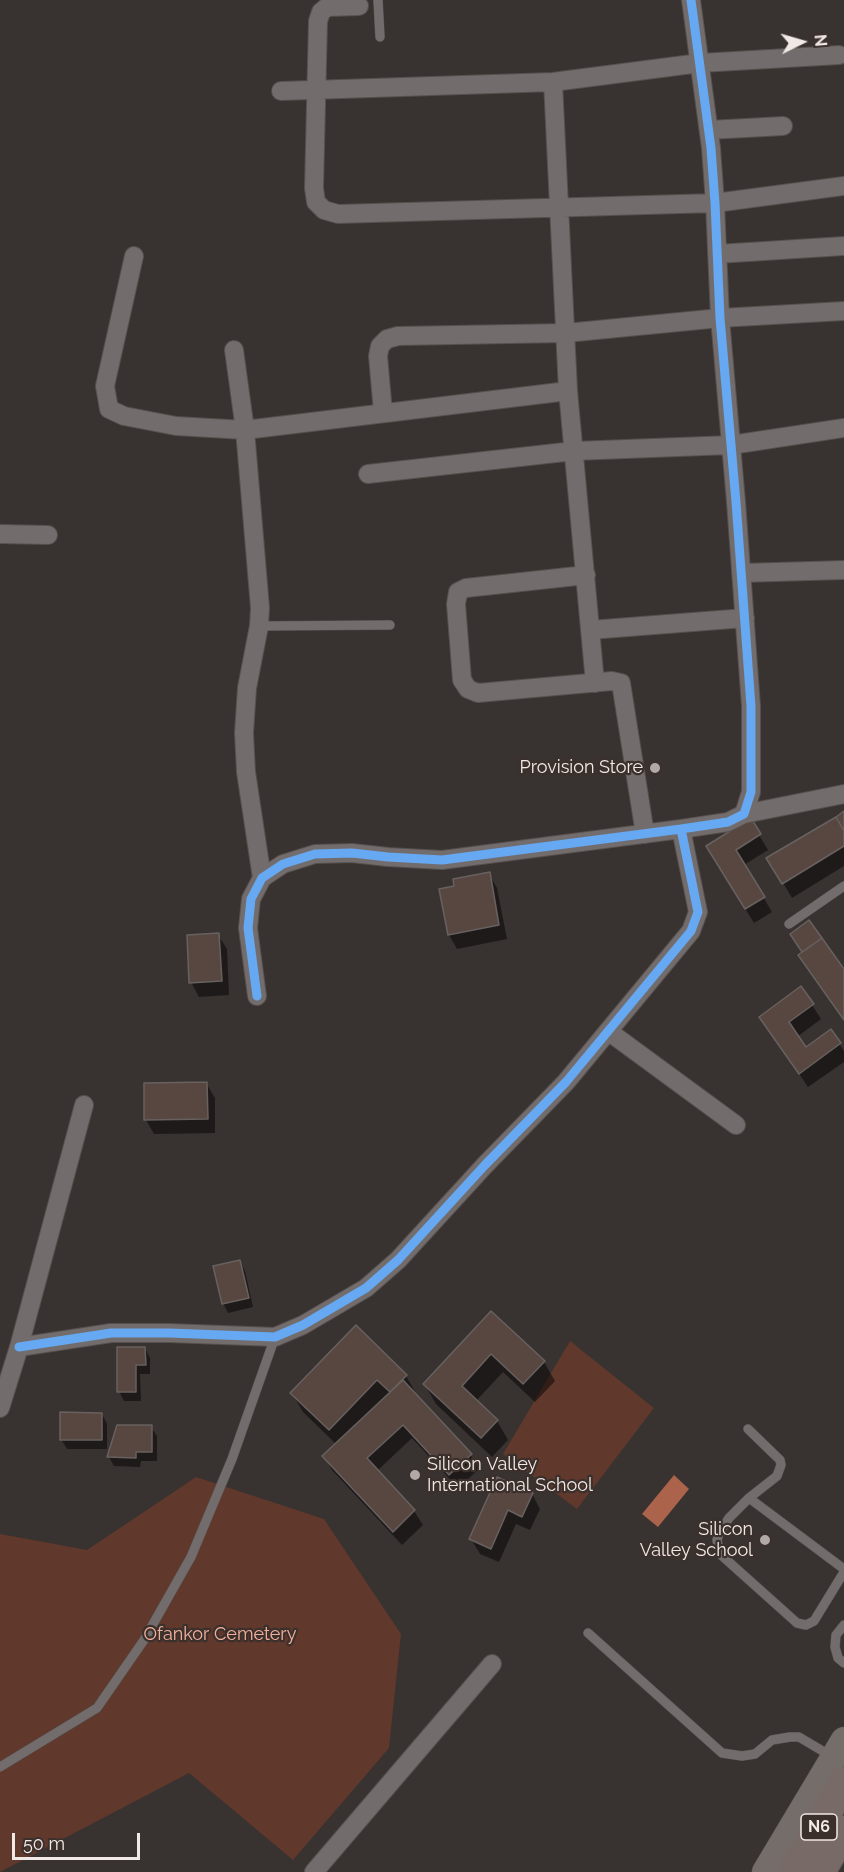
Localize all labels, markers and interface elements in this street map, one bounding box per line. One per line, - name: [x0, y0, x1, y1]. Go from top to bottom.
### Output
- north arrow: [772, 12, 832, 72]
- text: N: [810, 33, 830, 47]
- place label: Provision Store: [520, 757, 643, 779]
- marker: Provision Store: [648, 761, 662, 775]
- place label: Silicon Valley International School: [427, 1454, 593, 1496]
- marker: Silicon Valley International School: [408, 1468, 422, 1482]
- place label: Silicon Valley School: [640, 1519, 753, 1562]
- marker: Silicon Valley School: [758, 1533, 772, 1547]
- park label: Ofankor Cemetery: [144, 1624, 296, 1646]
- road number: N6: [801, 1814, 837, 1840]
- scale bar: [15, 1821, 142, 1859]
- text: 50 m: [23, 1833, 65, 1854]

